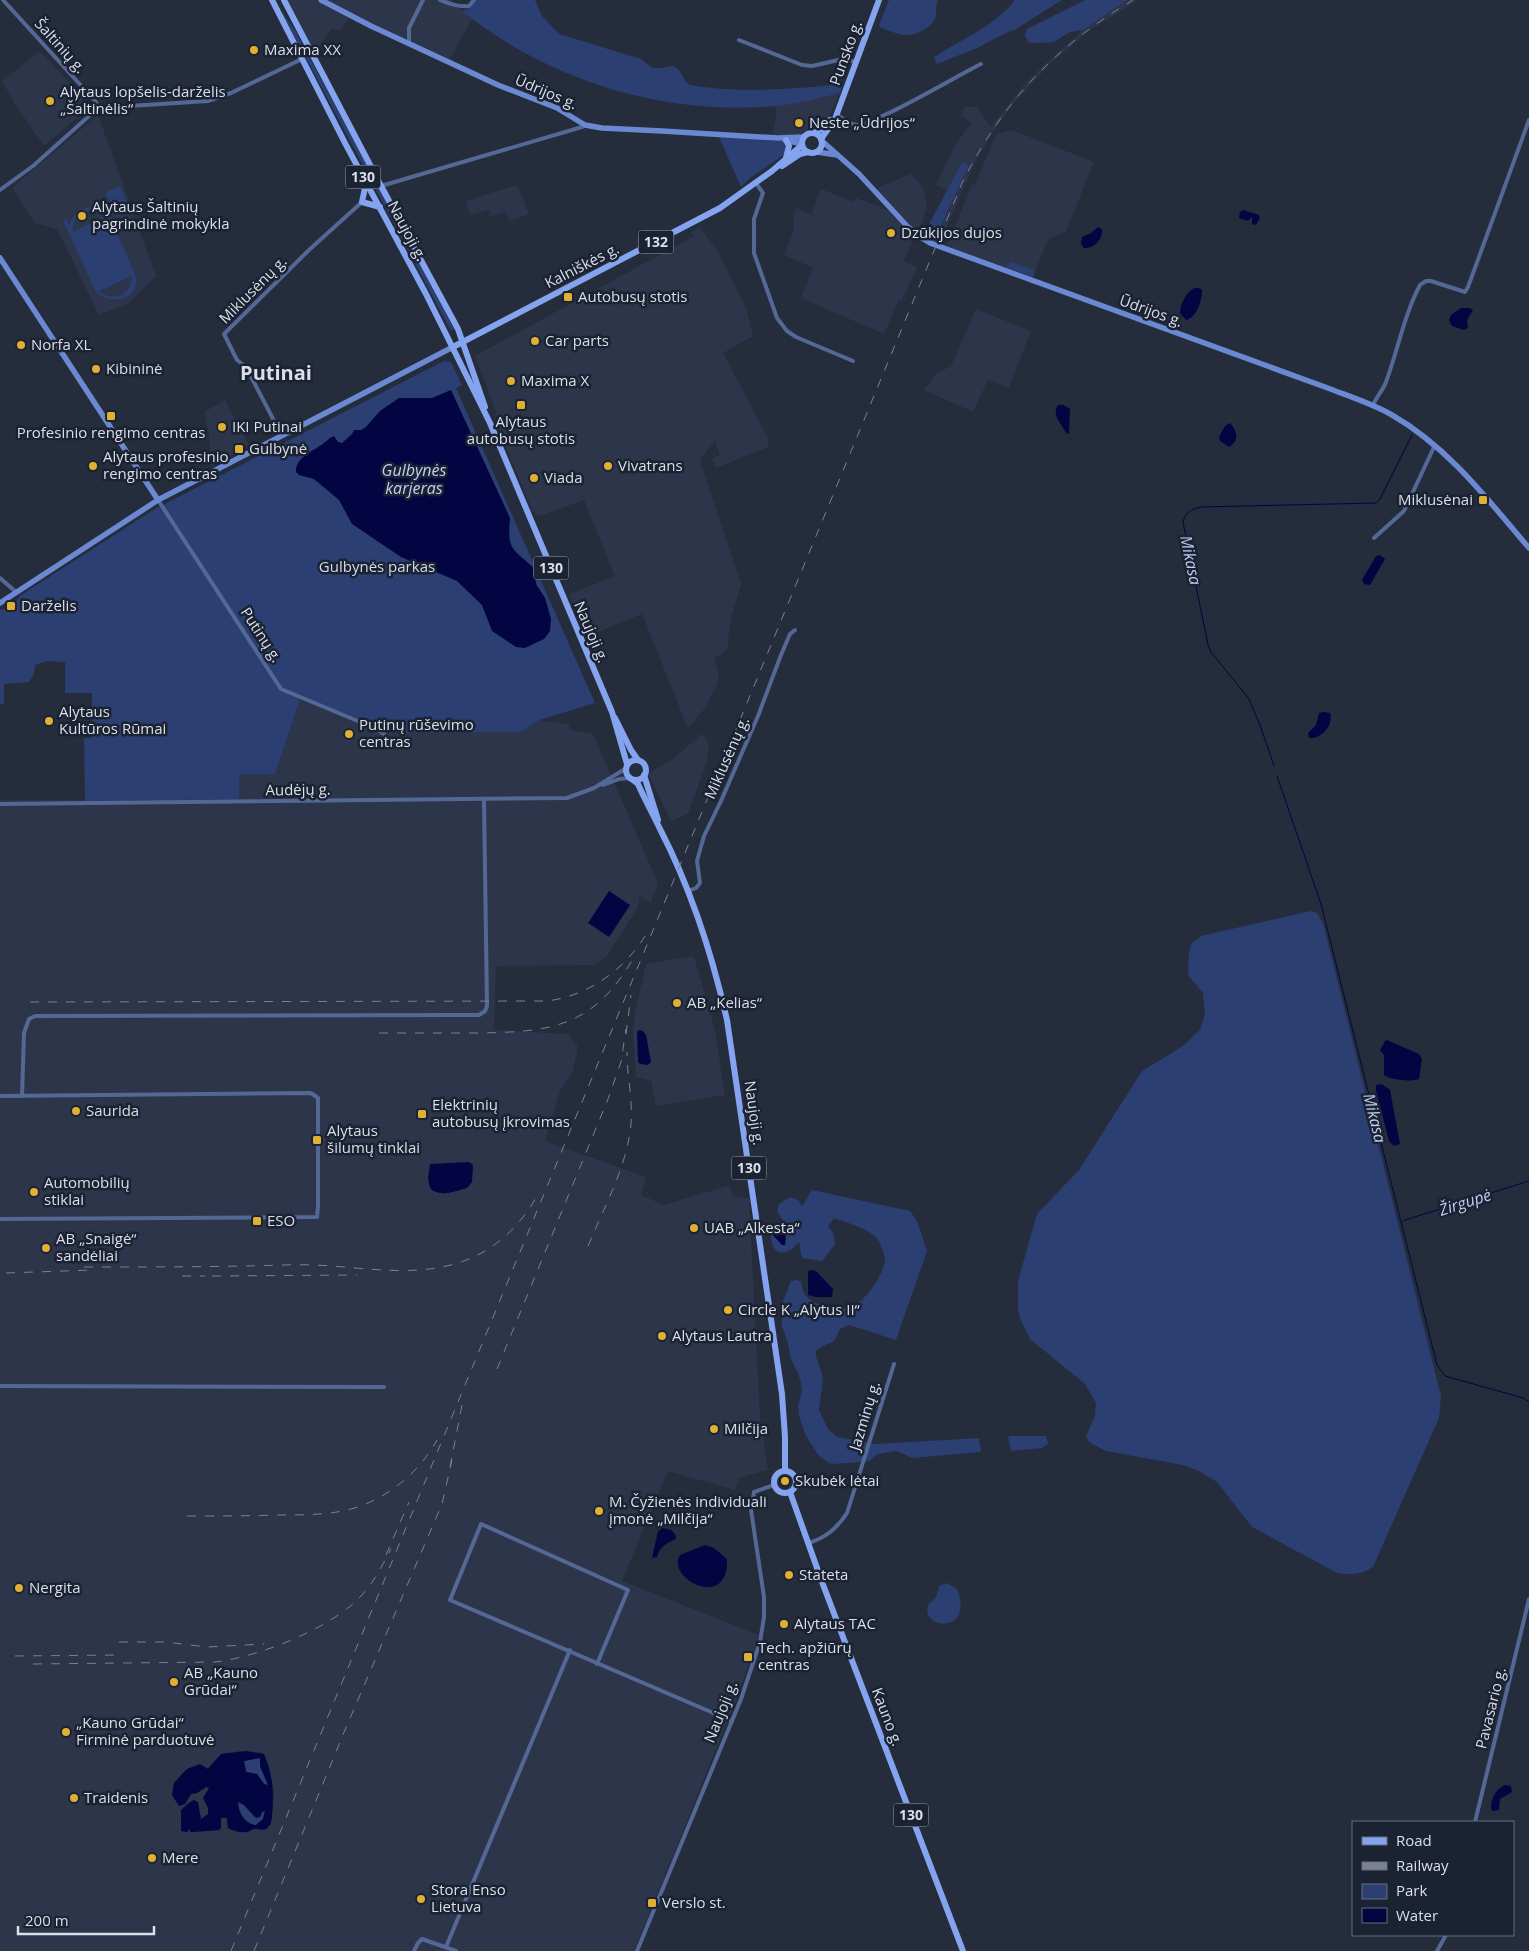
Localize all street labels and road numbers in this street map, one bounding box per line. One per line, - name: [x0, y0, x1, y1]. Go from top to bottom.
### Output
- street label: Šaltinių g.: [31, 14, 91, 77]
- street label: Punsko g.: [824, 18, 866, 88]
- street label: Ūdrijos g.: [512, 69, 581, 113]
- road number: 130: [346, 166, 380, 188]
- street label: Naujoji g.: [384, 197, 432, 264]
- road number: 132: [638, 230, 674, 253]
- street label: Kalniškės g.: [541, 238, 622, 292]
- street label: Miklusėnų g.: [214, 251, 291, 328]
- street label: Ūdrijos g.: [1117, 289, 1186, 331]
- road number: 130: [534, 556, 568, 580]
- street label: Naujoji g.: [570, 598, 614, 666]
- street label: Putinų g.: [237, 603, 287, 666]
- street label: Miklusėnų g.: [699, 713, 753, 802]
- street label: Audėjų g.: [265, 778, 331, 800]
- street label: Naujoji g.: [741, 1079, 769, 1147]
- road number: 130: [732, 1156, 766, 1180]
- street label: Jazminų g.: [843, 1379, 884, 1455]
- street label: Pavasario g.: [1470, 1665, 1510, 1751]
- street label: Naujoji g.: [699, 1678, 742, 1746]
- street label: Kauno g.: [868, 1685, 908, 1749]
- road number: 130: [894, 1804, 928, 1826]

